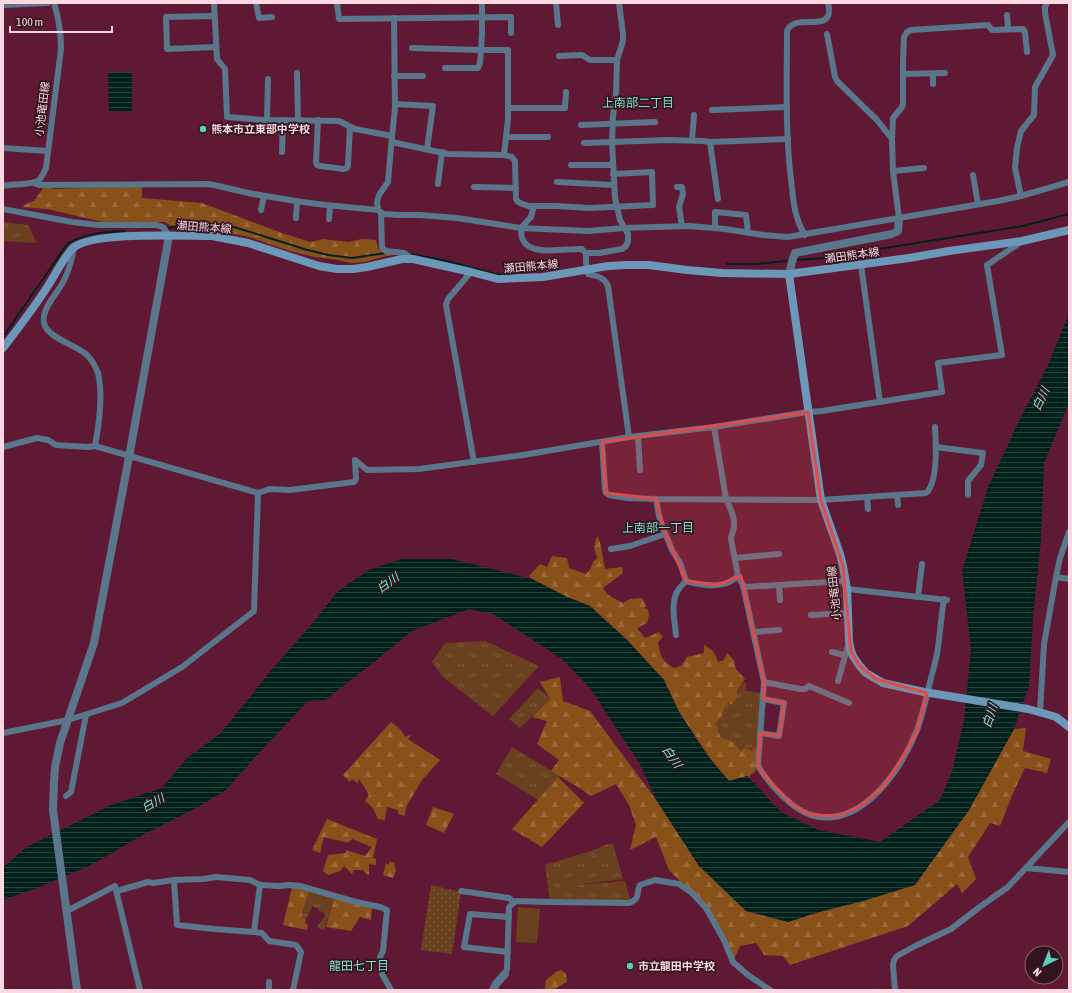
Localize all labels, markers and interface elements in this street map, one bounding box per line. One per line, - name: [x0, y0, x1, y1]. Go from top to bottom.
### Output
- scale bar: [10, 8, 112, 34]
- text: 100 m: [16, 15, 43, 29]
- street label: 小池竜田線: [33, 81, 51, 137]
- district label: 上南部二丁目: [602, 96, 674, 110]
- place label: 熊本市立東部中学校: [211, 123, 310, 135]
- marker: 熊本市立東部中学校: [198, 124, 208, 134]
- street label: 瀬田熊本線: [176, 219, 232, 235]
- street label: 瀬田熊本線: [824, 245, 880, 265]
- street label: 瀬田熊本線: [503, 258, 559, 274]
- water label: 白川: [1029, 383, 1053, 413]
- district label: 上南部一丁目: [622, 521, 694, 535]
- street label: 小池竜田線: [825, 565, 843, 621]
- water label: 白川: [374, 569, 403, 596]
- water label: 白川: [979, 700, 1001, 730]
- water label: 白川: [659, 743, 686, 772]
- water label: 白川: [139, 790, 169, 815]
- north arrow: [1024, 945, 1064, 985]
- district label: 龍田七丁目: [329, 959, 389, 973]
- place label: 市立龍田中学校: [638, 960, 715, 972]
- marker: 市立龍田中学校: [625, 961, 635, 971]
- text: N: [1031, 966, 1044, 979]

